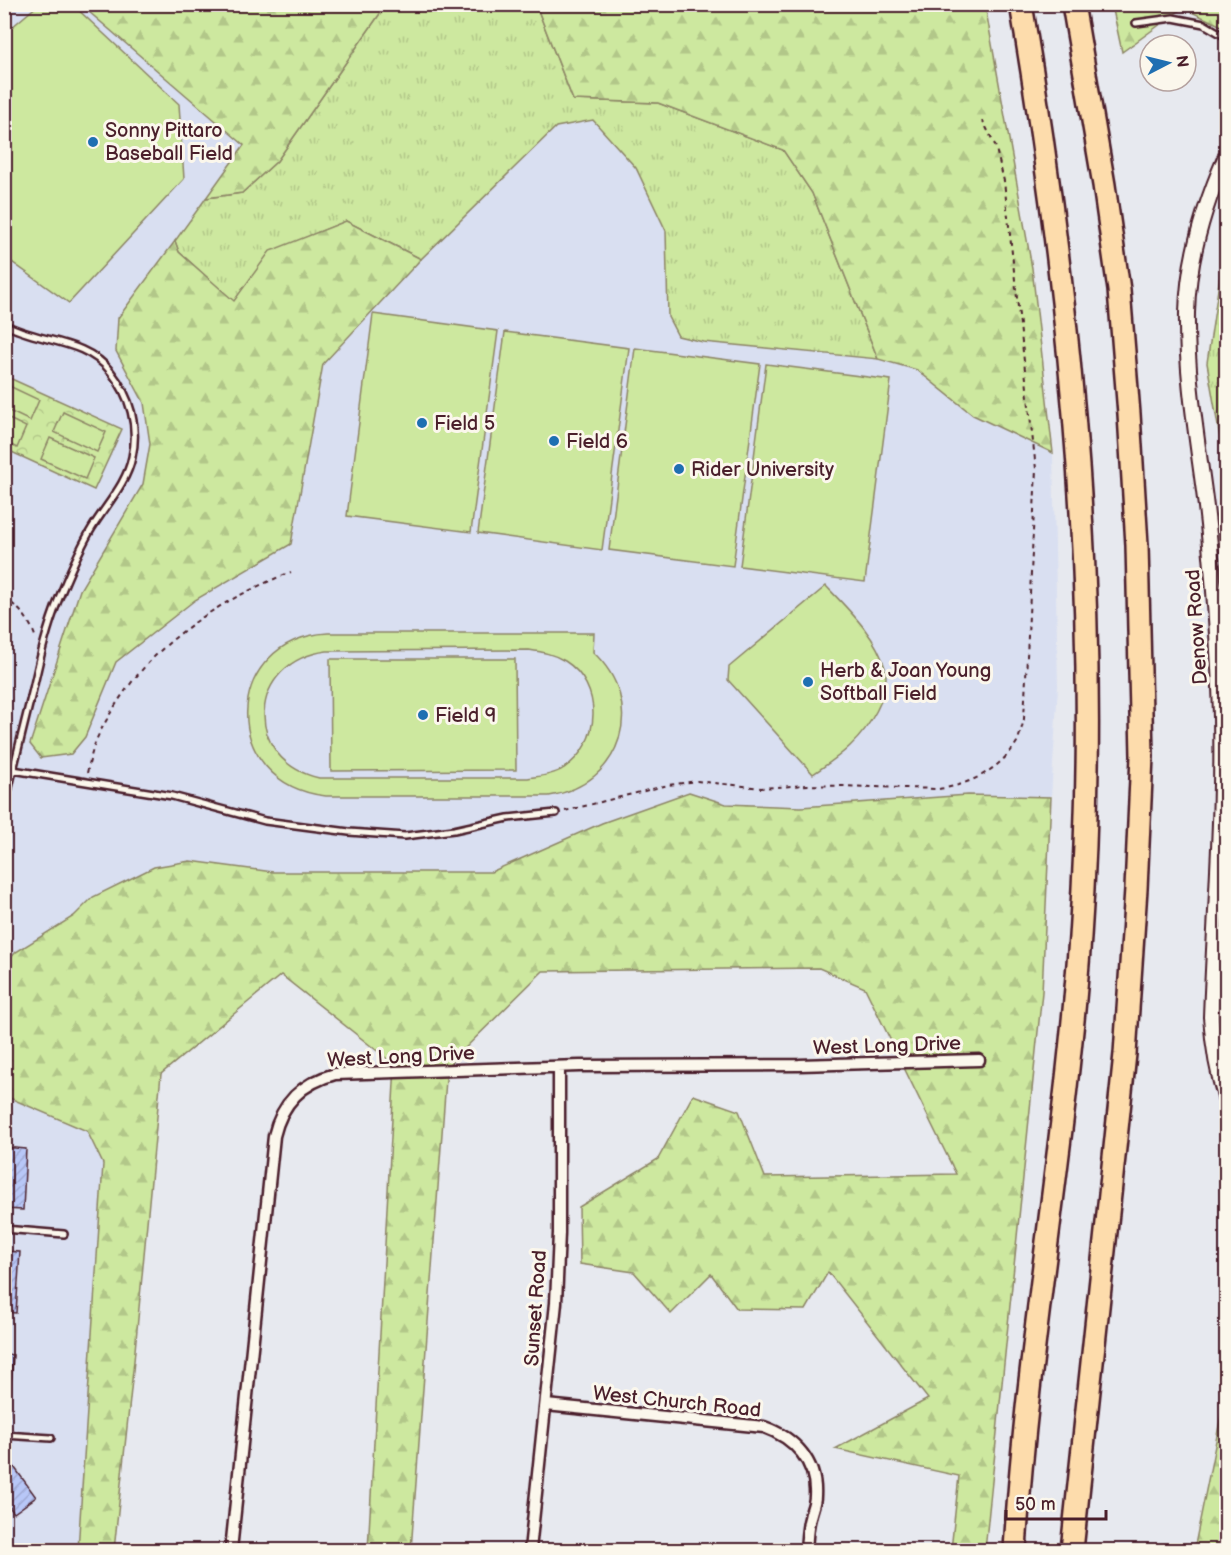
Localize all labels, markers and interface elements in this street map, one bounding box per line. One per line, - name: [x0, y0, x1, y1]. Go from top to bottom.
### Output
- north arrow: [1138, 33, 1198, 93]
- text: N: [1171, 54, 1192, 68]
- place label: Sonny Pittaro Baseball Field: [105, 119, 233, 166]
- marker: Sonny Pittaro Baseball Field: [86, 135, 100, 149]
- place label: Field 5: [434, 412, 495, 436]
- marker: Field 5: [415, 416, 429, 430]
- place label: Field 6: [566, 430, 628, 454]
- marker: Field 6: [547, 434, 561, 448]
- place label: Rider University: [691, 458, 834, 482]
- marker: Rider University: [672, 462, 686, 476]
- street label: Denow Road: [1181, 568, 1213, 686]
- place label: Herb & Joan Young Softball Field: [820, 659, 991, 706]
- marker: Herb & Joan Young Softball Field: [801, 675, 815, 689]
- place label: Field 9: [435, 704, 496, 728]
- marker: Field 9: [416, 708, 430, 722]
- street label: West Long Drive: [813, 1031, 961, 1061]
- street label: West Long Drive: [327, 1041, 476, 1073]
- street label: Sunset Road: [520, 1249, 552, 1367]
- street label: West Church Road: [592, 1381, 762, 1423]
- scale bar: [1006, 1483, 1106, 1521]
- text: 50 m: [1015, 1494, 1056, 1515]

